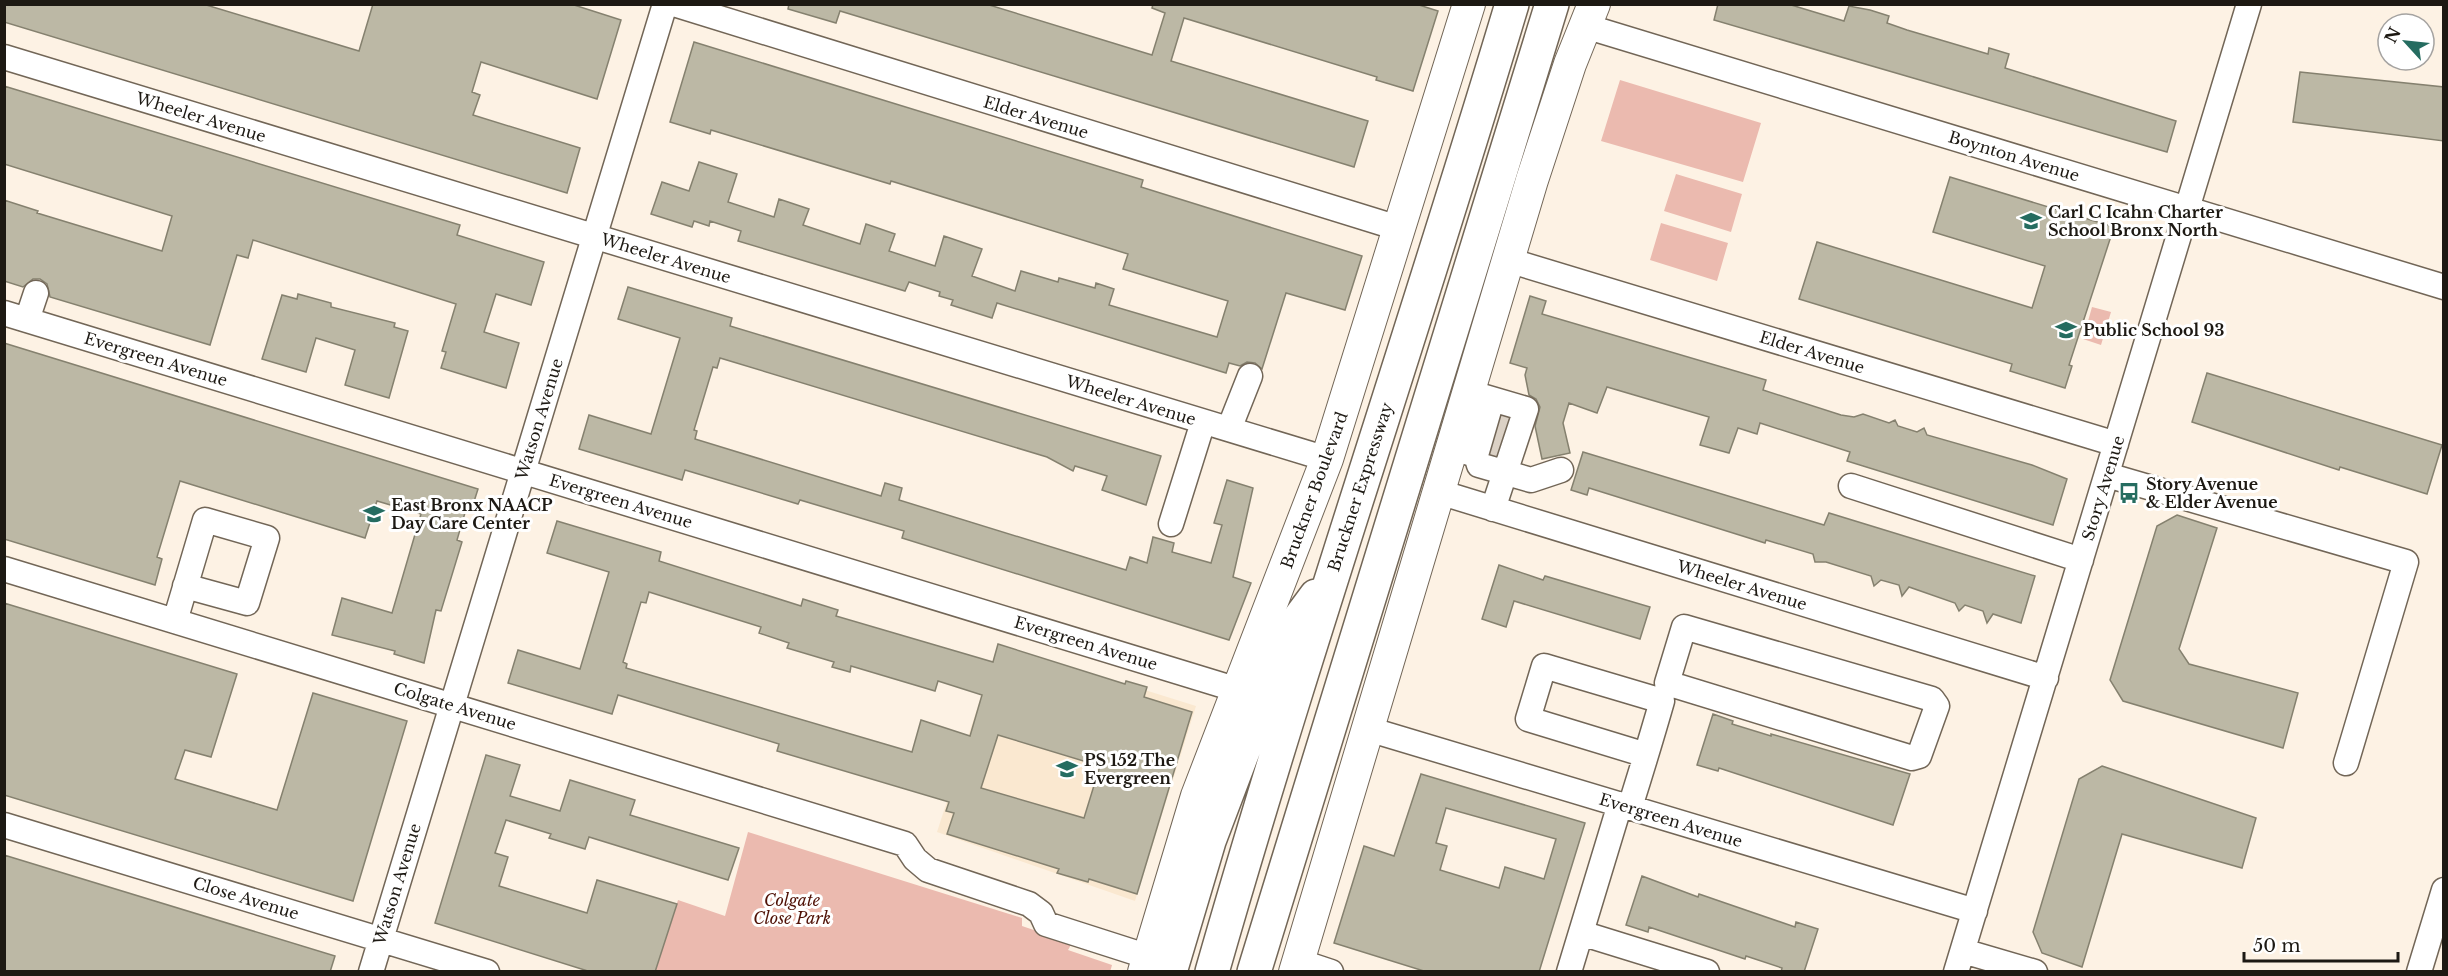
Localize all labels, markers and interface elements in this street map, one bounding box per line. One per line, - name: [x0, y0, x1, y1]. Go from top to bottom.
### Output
- north arrow: [2376, 12, 2436, 72]
- text: N: [2380, 24, 2405, 46]
- street label: Wheeler Avenue: [133, 87, 268, 146]
- street label: Elder Avenue: [981, 92, 1091, 142]
- street label: Boynton Avenue: [1946, 127, 2082, 185]
- place label: Carl C Icahn Charter School Bronx North: [2048, 202, 2223, 240]
- school or university icon: Carl C Icahn Charter School Bronx North: [2019, 209, 2043, 233]
- street label: Wheeler Avenue: [598, 228, 733, 287]
- school or university icon: Public School 93: [2054, 318, 2078, 342]
- place label: Public School 93: [2083, 320, 2224, 340]
- street label: Elder Avenue: [1757, 327, 1867, 377]
- street label: Evergreen Avenue: [82, 328, 230, 390]
- street label: Watson Avenue: [511, 356, 567, 483]
- street label: Wheeler Avenue: [1063, 370, 1198, 429]
- street label: Bruckner Expressway: [1323, 399, 1397, 574]
- street label: Bruckner Boulevard: [1276, 409, 1352, 571]
- street label: Story Avenue: [2078, 433, 2128, 543]
- street label: Evergreen Avenue: [547, 470, 695, 532]
- place label: Story Avenue & Elder Avenue: [2146, 474, 2278, 512]
- bus stop icon: Story Avenue & Elder Avenue: [2117, 481, 2141, 505]
- place label: East Bronx NAACP Day Care Center: [391, 495, 553, 533]
- school or university icon: East Bronx NAACP Day Care Center: [362, 502, 386, 526]
- street label: Wheeler Avenue: [1674, 555, 1809, 614]
- street label: Evergreen Avenue: [1012, 612, 1160, 674]
- street label: Colgate Avenue: [391, 678, 519, 734]
- place label: PS 152 The Evergreen: [1084, 750, 1175, 788]
- school or university icon: PS 152 The Evergreen: [1055, 757, 1079, 781]
- street label: Evergreen Avenue: [1597, 789, 1745, 851]
- street label: Watson Avenue: [369, 821, 425, 948]
- street label: Close Avenue: [191, 872, 301, 924]
- park label: Colgate Close Park: [753, 890, 831, 928]
- scale bar: [2244, 925, 2398, 963]
- text: 50 m: [2253, 935, 2301, 957]

